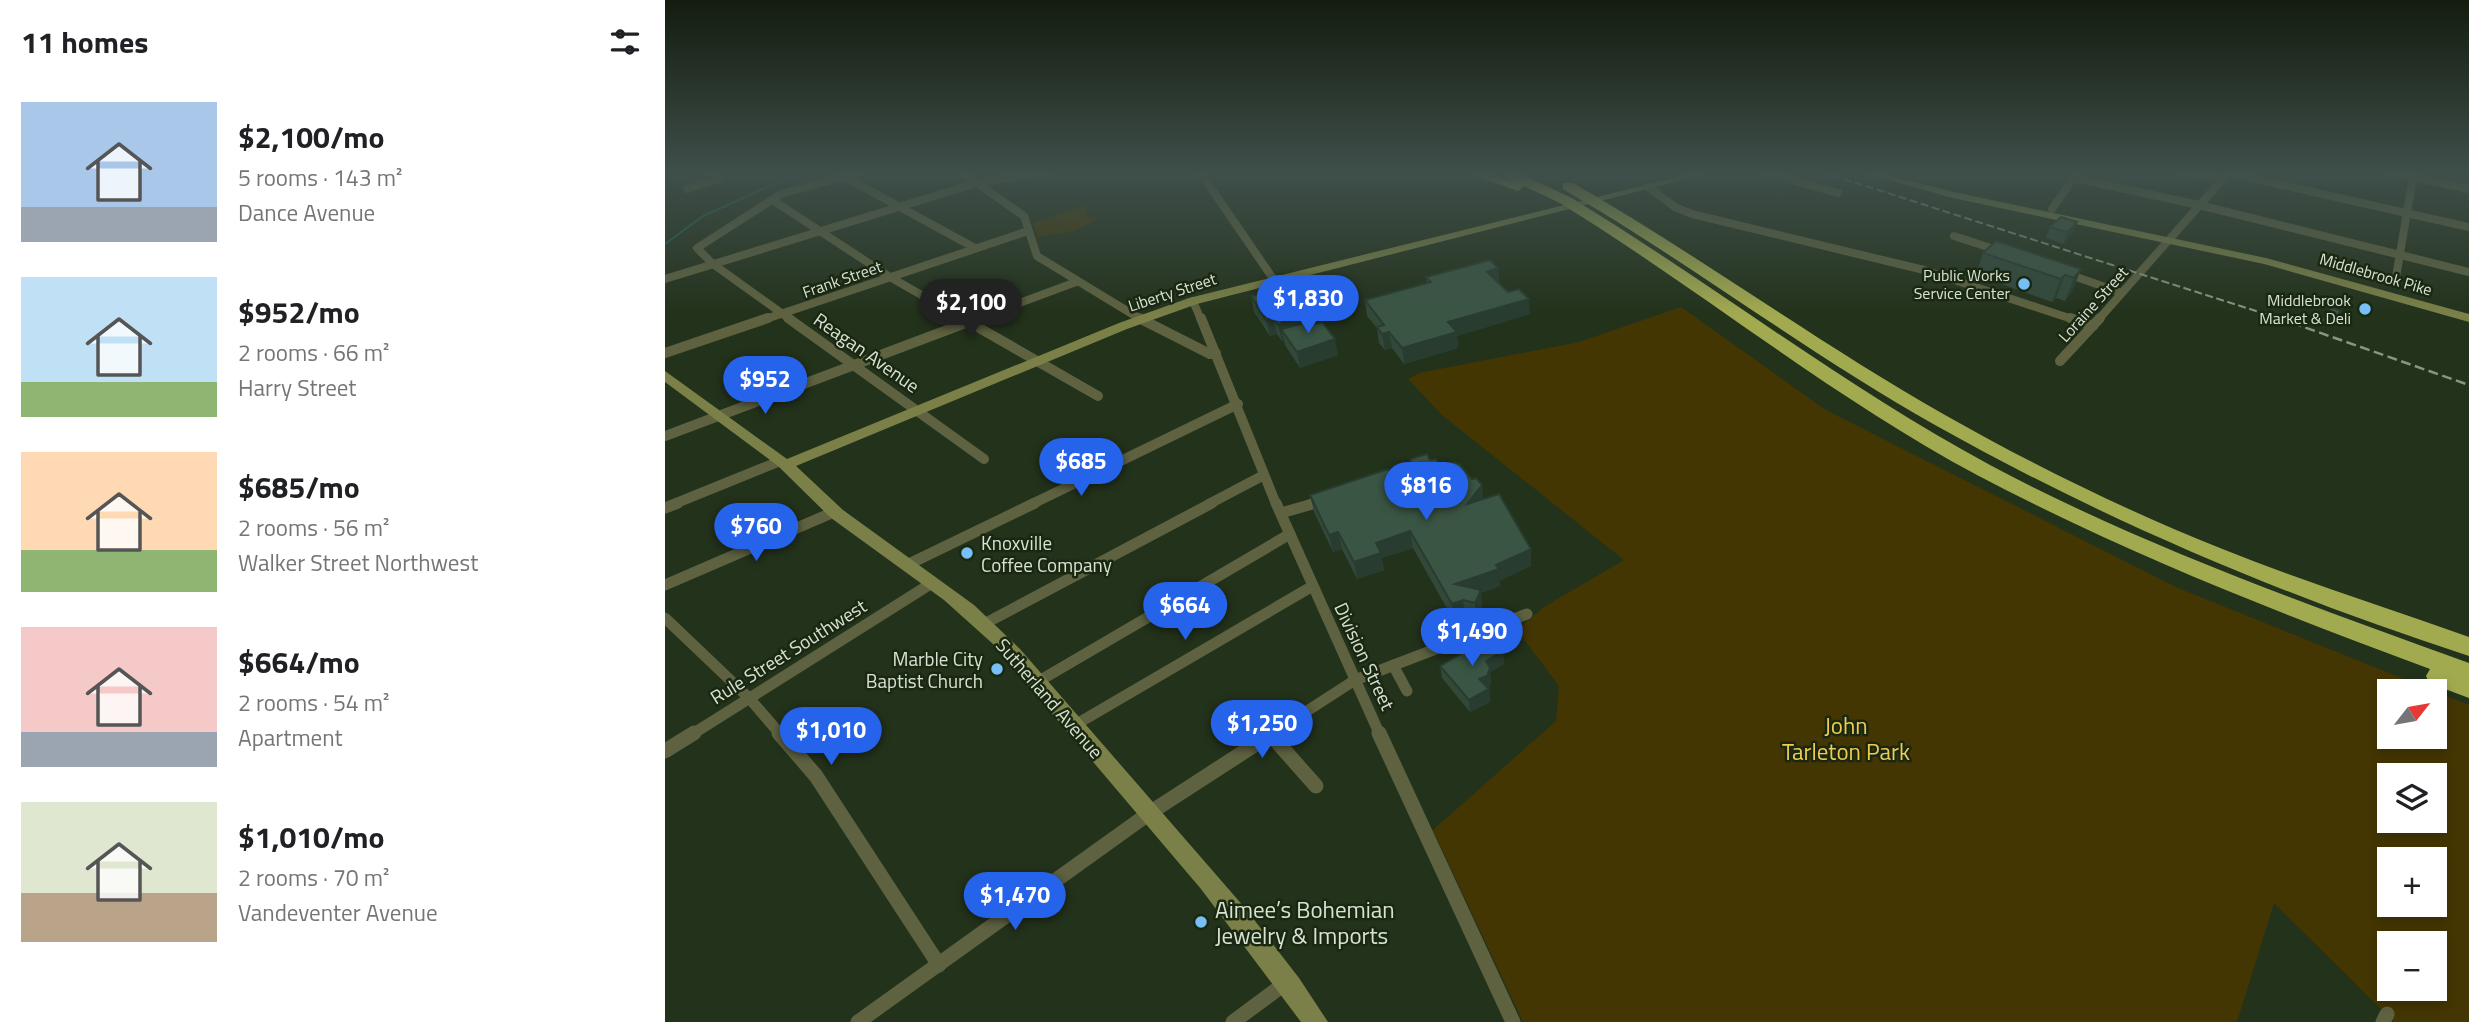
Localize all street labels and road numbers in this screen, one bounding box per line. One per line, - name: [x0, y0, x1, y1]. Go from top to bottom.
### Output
- street label: Middlebrook Pike: [2317, 246, 2435, 302]
- street label: Frank Street: [799, 254, 885, 304]
- street label: Loraine Street: [2052, 261, 2134, 347]
- street label: Liberty Street: [1125, 266, 1219, 318]
- street label: Reagan Avenue: [808, 305, 926, 399]
- street label: Rule Street Southwest: [704, 591, 872, 711]
- street label: Division Street: [1327, 597, 1403, 715]
- street label: Sutherland Avenue: [989, 631, 1111, 765]

